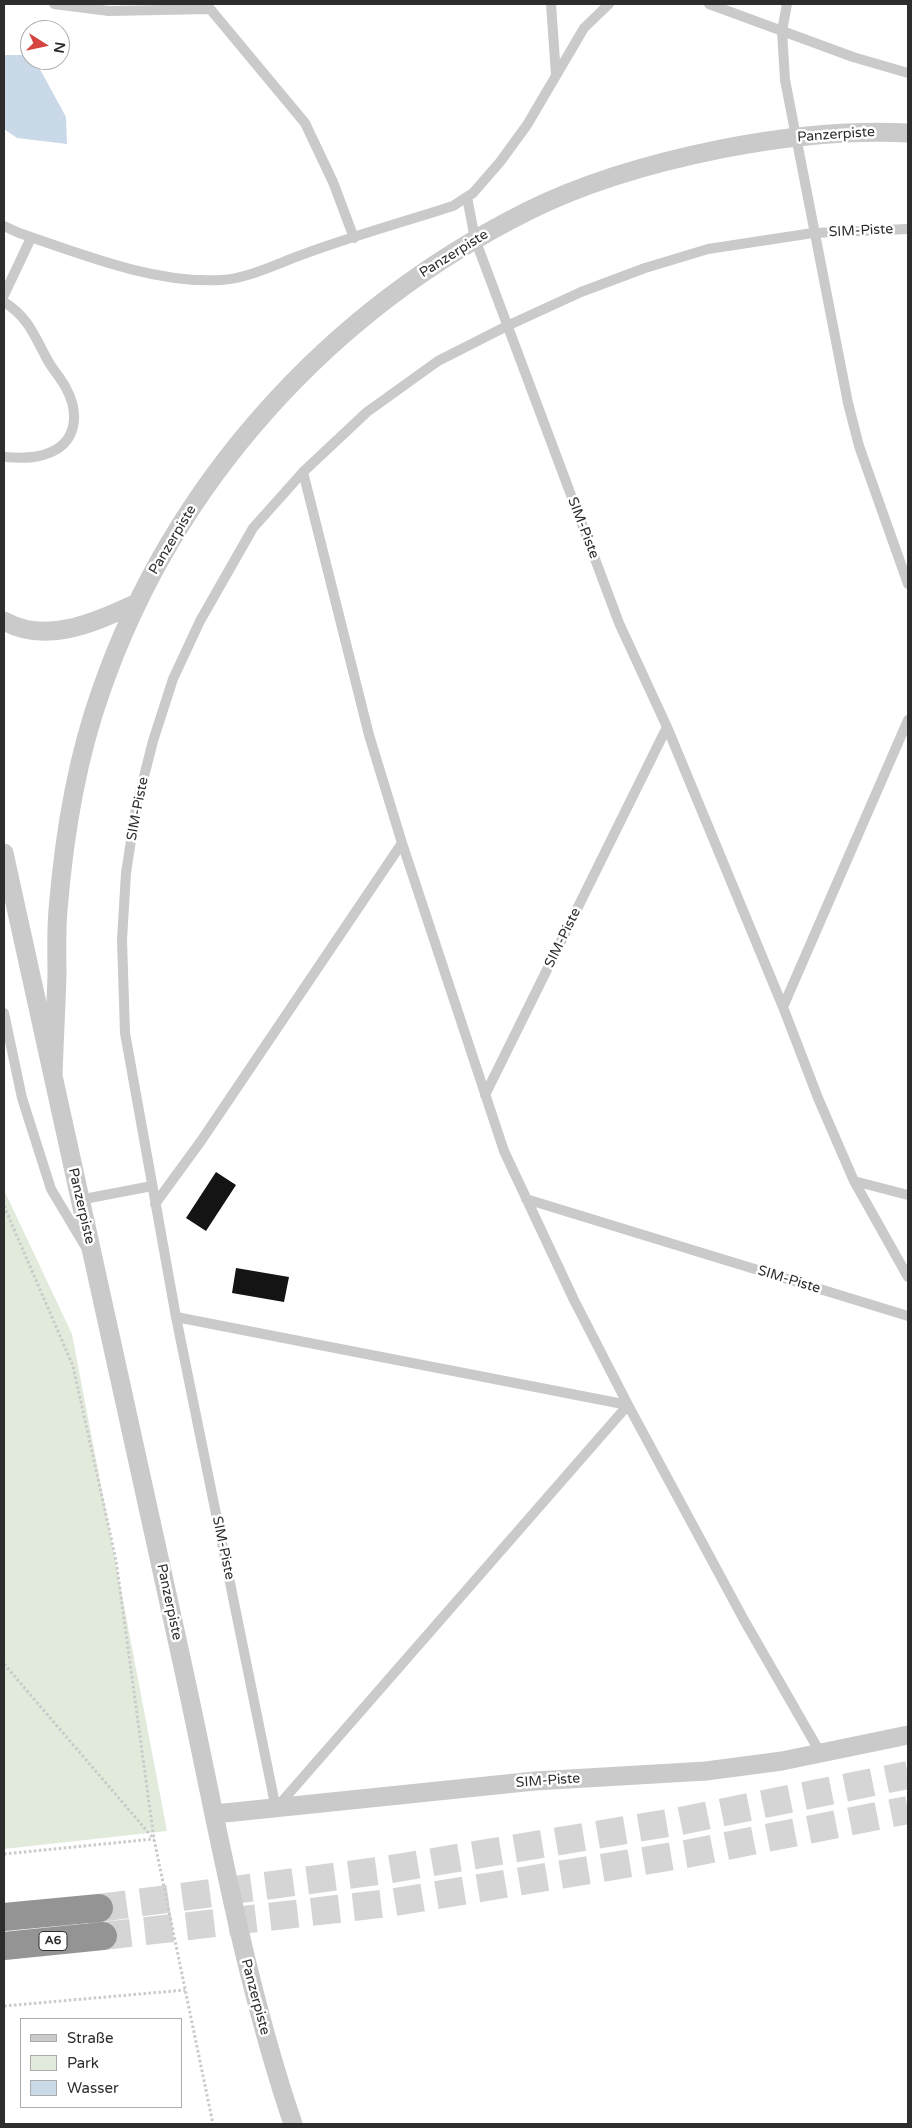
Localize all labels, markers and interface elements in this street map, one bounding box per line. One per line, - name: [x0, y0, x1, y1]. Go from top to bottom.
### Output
- north arrow: [20, 20, 70, 70]
- text: N: [50, 41, 69, 55]
- street label: Panzerpiste: [797, 124, 875, 146]
- street label: SIM-Piste: [828, 221, 894, 241]
- street label: Panzerpiste: [417, 226, 491, 282]
- street label: SIM-Piste: [564, 495, 602, 561]
- street label: Panzerpiste: [146, 502, 200, 578]
- street label: SIM-Piste: [124, 776, 152, 842]
- street label: SIM-Piste: [541, 905, 585, 971]
- street label: Panzerpiste: [64, 1166, 98, 1246]
- street label: SIM-Piste: [756, 1263, 822, 1297]
- street label: SIM-Piste: [208, 1515, 238, 1581]
- street label: Panzerpiste: [153, 1562, 185, 1642]
- street label: SIM-Piste: [515, 1770, 581, 1792]
- road number: A6: [39, 1932, 67, 1950]
- street label: Panzerpiste: [237, 1957, 273, 2037]
- legend: [20, 2018, 182, 2108]
- text: Straße: [67, 2029, 113, 2047]
- text: Park: [67, 2054, 99, 2072]
- text: Wasser: [67, 2079, 119, 2097]

